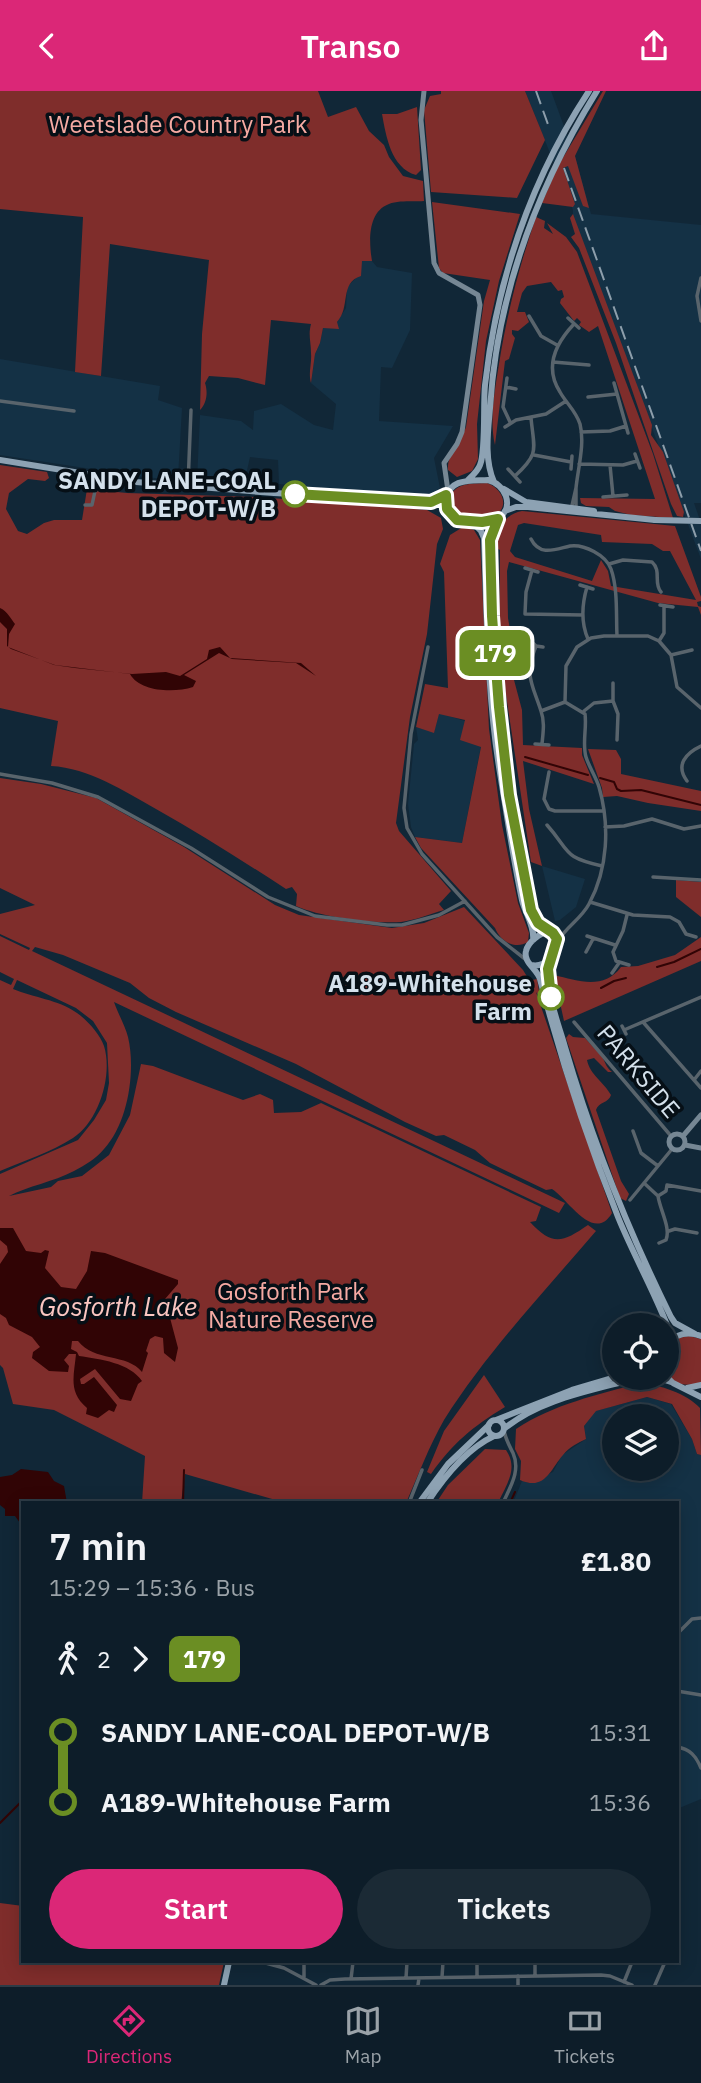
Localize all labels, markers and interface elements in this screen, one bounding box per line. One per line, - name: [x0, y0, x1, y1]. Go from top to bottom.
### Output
- text: Transo: [300, 25, 401, 67]
- icon: back: [28, 27, 66, 65]
- icon: share: [635, 27, 673, 65]
- park label: Weetslade Country Park: [49, 108, 308, 140]
- place label: SANDY LANE-COAL DEPOT-W/B: [58, 464, 276, 524]
- marker: SANDY LANE-COAL DEPOT-W/B: [282, 481, 308, 507]
- line badge: 179: [455, 630, 535, 676]
- text: 179: [473, 637, 517, 669]
- place label: A189-Whitehouse Farm: [328, 967, 532, 1027]
- marker: A189-Whitehouse Farm: [538, 984, 564, 1010]
- street label: PARKSIDE: [590, 1017, 688, 1125]
- park label: Gosforth Park Nature Reserve: [208, 1275, 374, 1335]
- water label: Gosforth Lake: [39, 1289, 197, 1323]
- map controls: [602, 1313, 679, 1481]
- button: locate: [602, 1313, 679, 1390]
- button: layers: [602, 1404, 679, 1481]
- text: 7 min: [49, 1521, 147, 1570]
- text: £1.80: [581, 1544, 651, 1578]
- text: 15:29 – 15:36 · Bus: [49, 1572, 255, 1602]
- icon: walk: [49, 1640, 87, 1678]
- icon: forward: [121, 1640, 159, 1678]
- text: 179: [183, 1643, 226, 1675]
- text: 2: [97, 1644, 111, 1674]
- text: SANDY LANE-COAL DEPOT-W/B: [101, 1715, 490, 1749]
- text: 15:31: [589, 1717, 651, 1747]
- text: A189-Whitehouse Farm: [101, 1785, 391, 1819]
- text: 15:36: [589, 1787, 651, 1817]
- button: Start: [49, 1869, 343, 1949]
- button: Tickets: [357, 1869, 651, 1949]
- tab: Directions: [86, 2002, 172, 2068]
- tab: Map: [344, 2002, 382, 2068]
- tab: Tickets: [554, 2002, 615, 2068]

